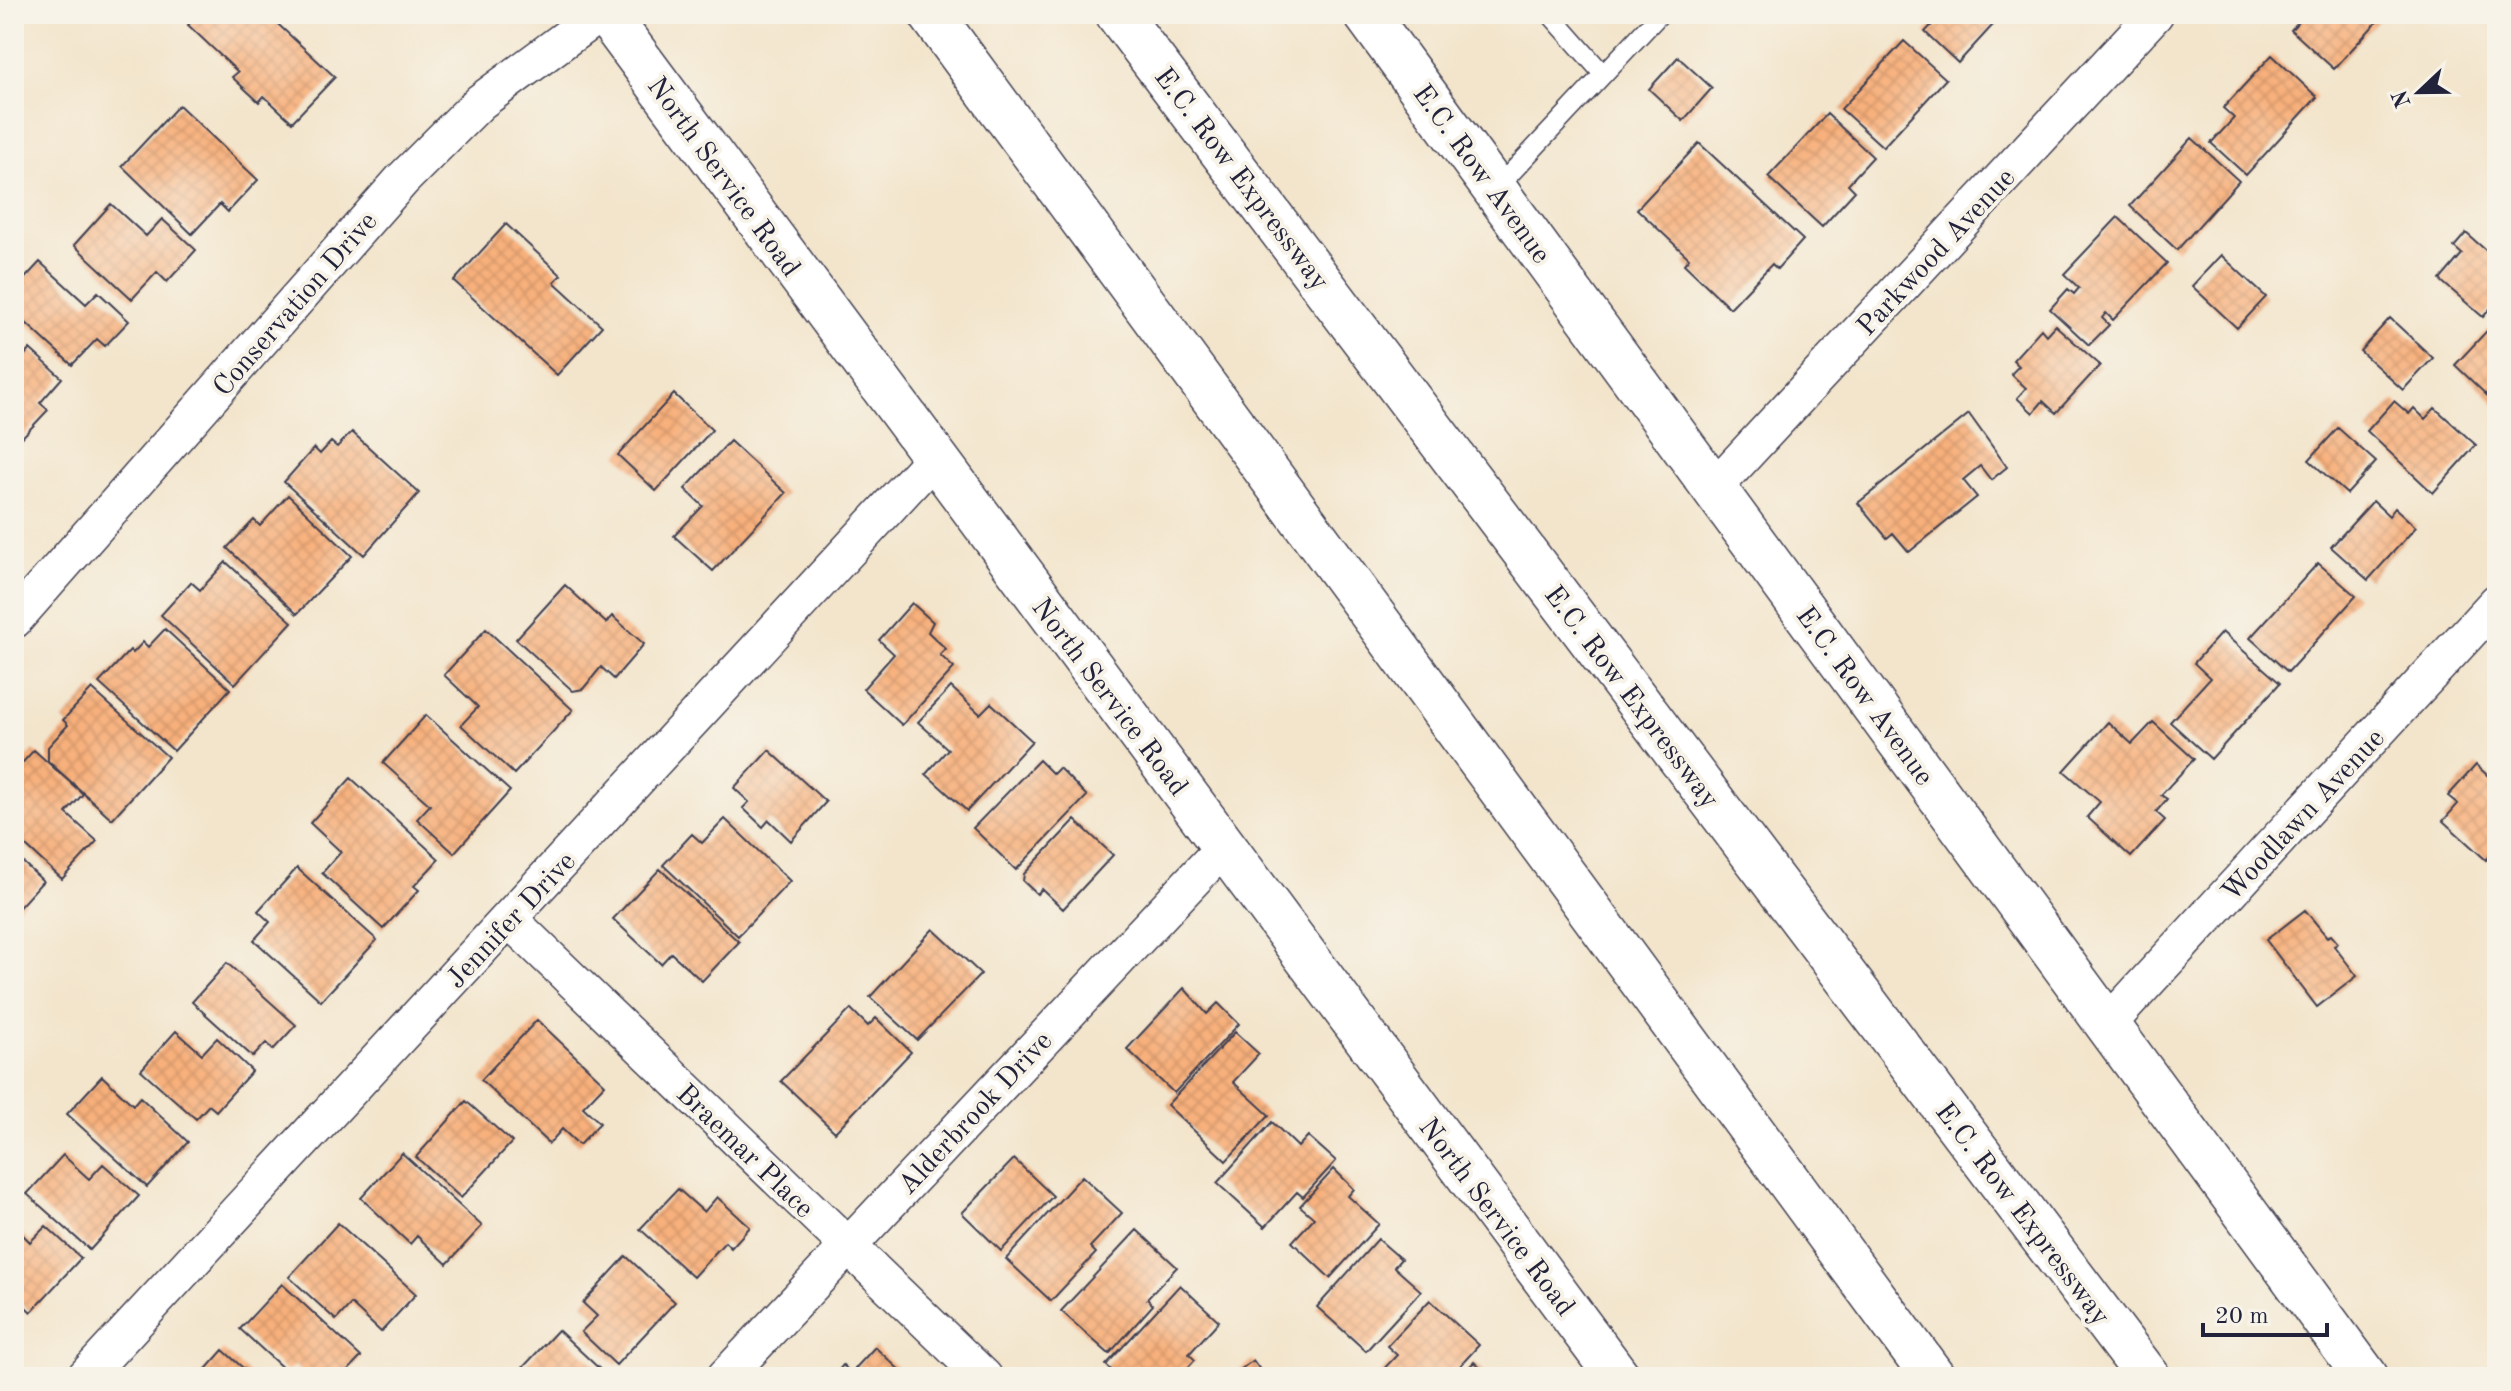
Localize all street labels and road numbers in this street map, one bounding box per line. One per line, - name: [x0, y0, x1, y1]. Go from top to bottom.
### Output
- street label: E.C. Row Expressway: [1148, 63, 1333, 296]
- street label: North Service Road: [641, 73, 804, 283]
- street label: E.C. Row Avenue: [1406, 80, 1555, 269]
- street label: Parkwood Avenue: [1853, 164, 2022, 342]
- street label: Conservation Drive: [209, 208, 383, 402]
- street label: E.C. Row Expressway: [1538, 581, 1723, 814]
- street label: North Service Road: [1025, 594, 1192, 802]
- street label: E.C. Row Avenue: [1789, 602, 1938, 791]
- street label: Woodlawn Avenue: [2218, 725, 2391, 907]
- street label: Jennifer Drive: [442, 848, 582, 994]
- street label: Alderbrook Drive: [894, 1027, 1058, 1201]
- street label: Braemar Place: [670, 1080, 818, 1224]
- street label: E.C. Row Expressway: [1929, 1098, 2114, 1331]
- street label: North Service Road: [1412, 1114, 1579, 1322]

